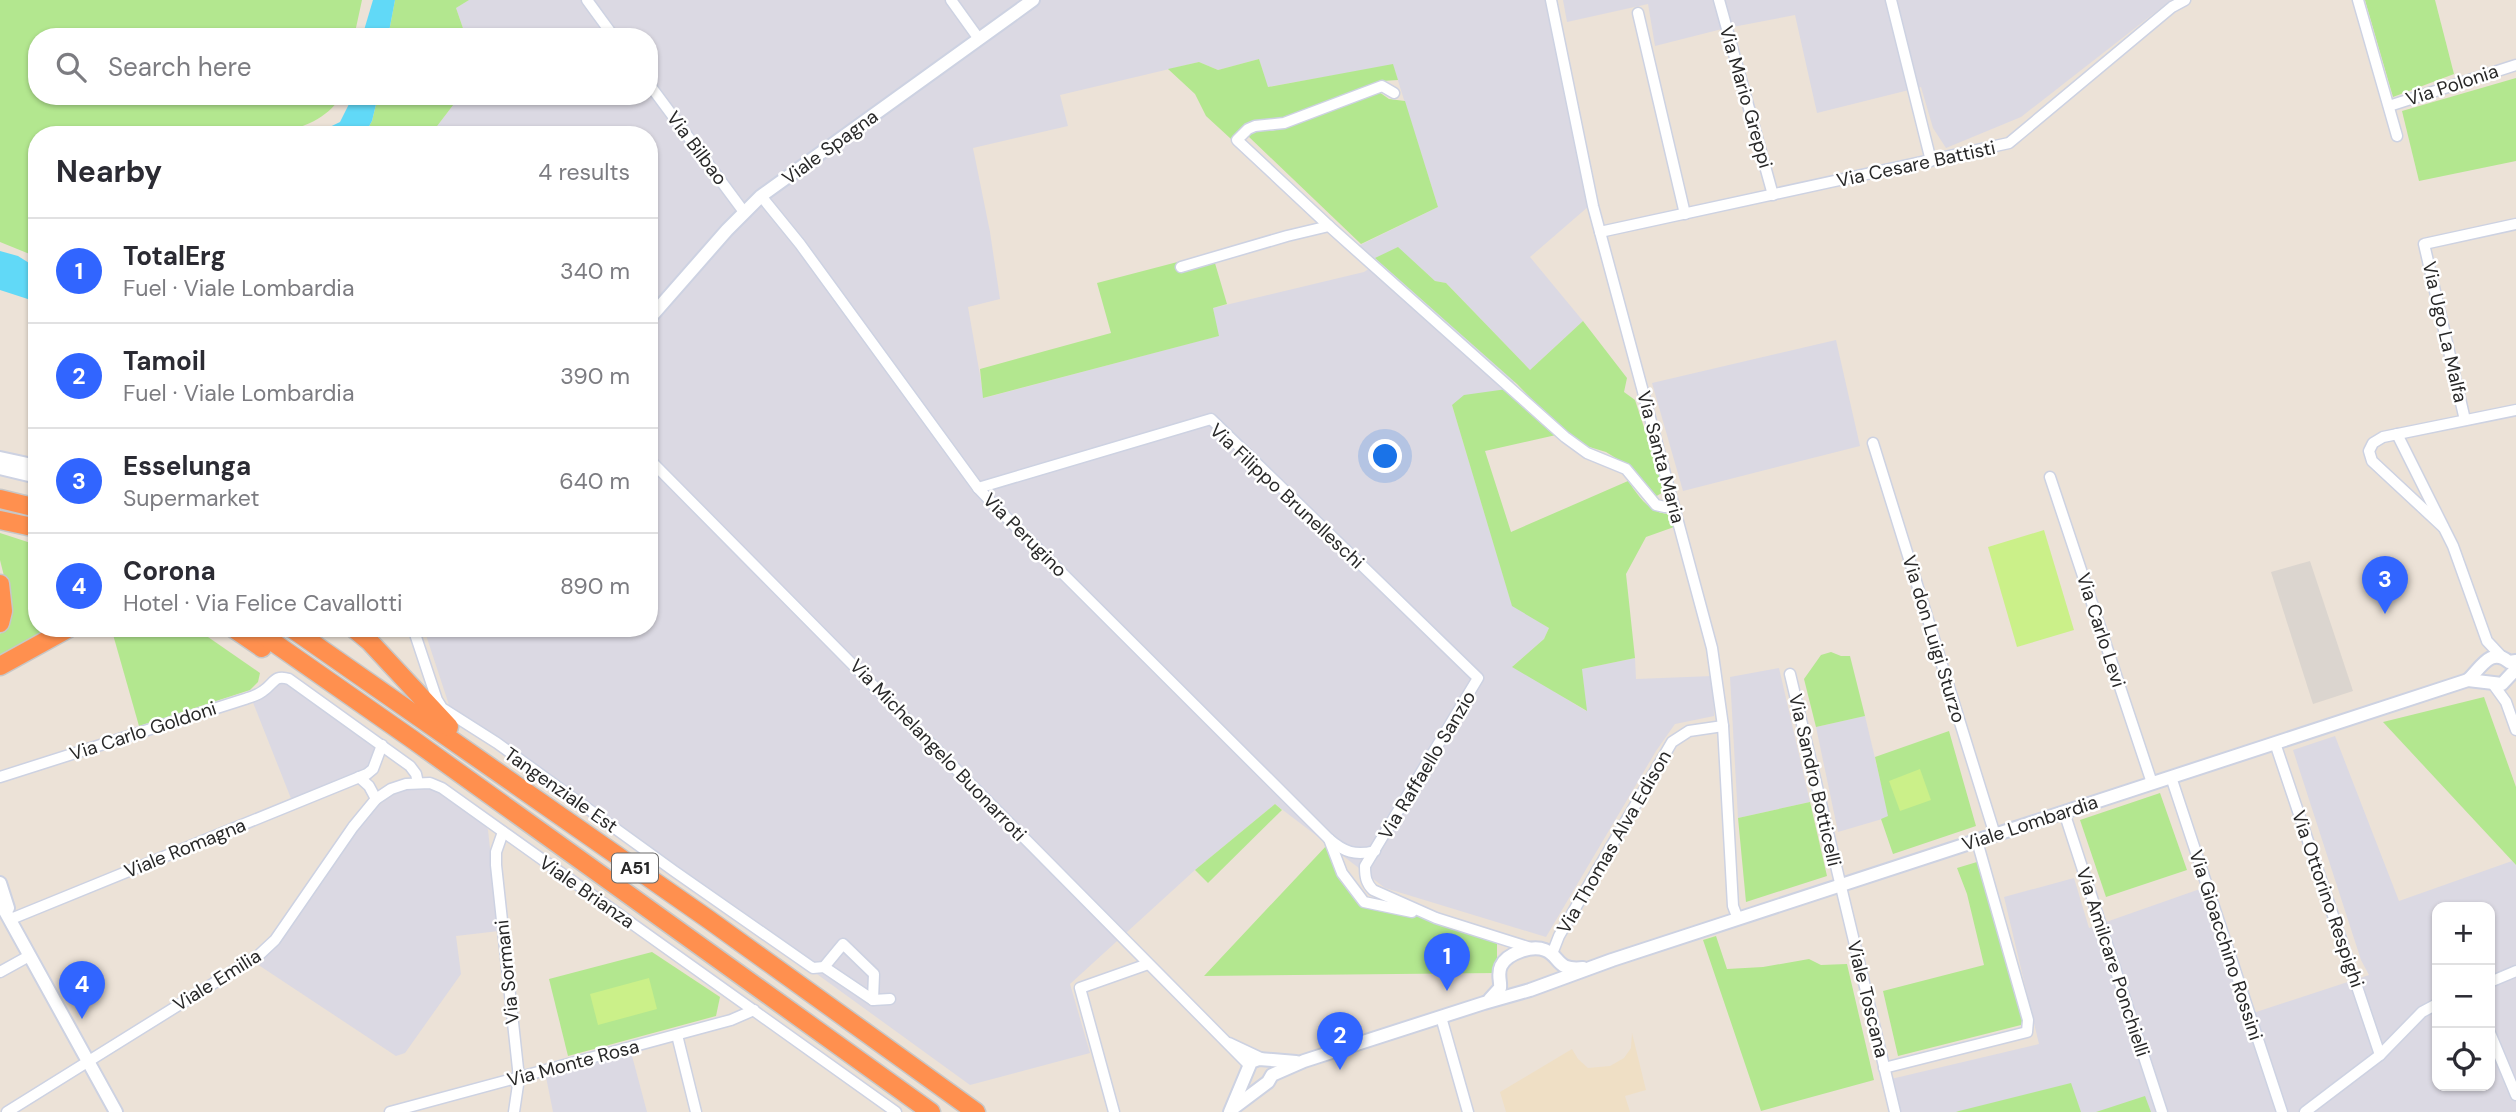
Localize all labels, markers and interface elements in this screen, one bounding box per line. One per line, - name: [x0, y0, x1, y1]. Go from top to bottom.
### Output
- street label: Via Mario Greppi: [1714, 23, 1778, 171]
- search box: [28, 28, 658, 105]
- icon: search: [52, 48, 90, 86]
- text: Search here: [108, 50, 251, 84]
- street label: Via Polonia: [2403, 58, 2501, 112]
- street label: Viale Spagna: [777, 104, 883, 190]
- street label: Via Bilbao: [661, 106, 733, 190]
- street label: Via Cesare Battisti: [1834, 135, 1998, 193]
- text: Nearby: [56, 152, 162, 191]
- text: 4 results: [538, 157, 630, 187]
- text: TotalErg: [123, 239, 226, 273]
- text: 1: [75, 256, 83, 286]
- text: 340 m: [560, 256, 630, 286]
- street label: Via Ugo La Malfa: [2417, 259, 2473, 405]
- text: Fuel · Viale Lombardia: [123, 273, 354, 303]
- text: Tamoil: [123, 344, 206, 378]
- text: 2: [72, 361, 86, 391]
- text: 390 m: [560, 361, 630, 391]
- text: Fuel · Viale Lombardia: [123, 378, 354, 408]
- street label: Via Santa Maria: [1631, 388, 1691, 526]
- street label: Via Filippo Brunelleschi: [1204, 418, 1370, 574]
- your location: [1368, 439, 1402, 473]
- text: Esselunga: [123, 449, 251, 483]
- text: 3: [72, 466, 86, 496]
- text: 640 m: [559, 466, 630, 496]
- text: Supermarket: [123, 483, 259, 513]
- street label: Via Perugino: [978, 488, 1072, 582]
- street label: Via don Luigi Sturzo: [1897, 552, 1971, 726]
- text: Corona: [123, 554, 216, 588]
- pin: 3: [2362, 556, 2408, 614]
- street label: Via Carlo Levi: [2071, 570, 2131, 690]
- text: 4: [72, 571, 86, 601]
- text: 890 m: [560, 571, 630, 601]
- text: Hotel · Via Felice Cavallotti: [123, 588, 403, 618]
- street label: Via Michelangelo Buonarroti: [844, 653, 1032, 847]
- street label: Via Raffaello Sanzio: [1373, 686, 1481, 844]
- street label: Via Sandro Botticelli: [1783, 691, 1847, 869]
- street label: Via Carlo Goldoni: [66, 696, 220, 766]
- street label: Tangenziale Est: [499, 742, 623, 838]
- street label: Via Thomas Alva Edison: [1551, 746, 1677, 938]
- street label: Viale Lombardia: [1959, 789, 2101, 857]
- street label: Via Ottorino Respighi: [2286, 807, 2370, 991]
- street label: Viale Romagna: [121, 812, 249, 884]
- street label: Via Gioacchino Rossini: [2183, 847, 2269, 1043]
- street label: Viale Brianza: [534, 850, 640, 934]
- road number: A51: [612, 854, 658, 882]
- street label: Via Amilcare Ponchielli: [2071, 864, 2155, 1060]
- map controls: [2432, 902, 2495, 1091]
- button: +: [2432, 902, 2495, 965]
- street label: Via Sormani: [489, 919, 525, 1025]
- pin: 1: [1424, 933, 1470, 991]
- street label: Viale Toscana: [1841, 938, 1895, 1060]
- street label: Viale Emilia: [168, 943, 266, 1017]
- pin: 4: [59, 961, 105, 1019]
- button: −: [2432, 965, 2495, 1028]
- pin: 2: [1317, 1012, 1363, 1070]
- button: locate: [2432, 1028, 2495, 1091]
- street label: Via Monte Rosa: [504, 1033, 642, 1093]

